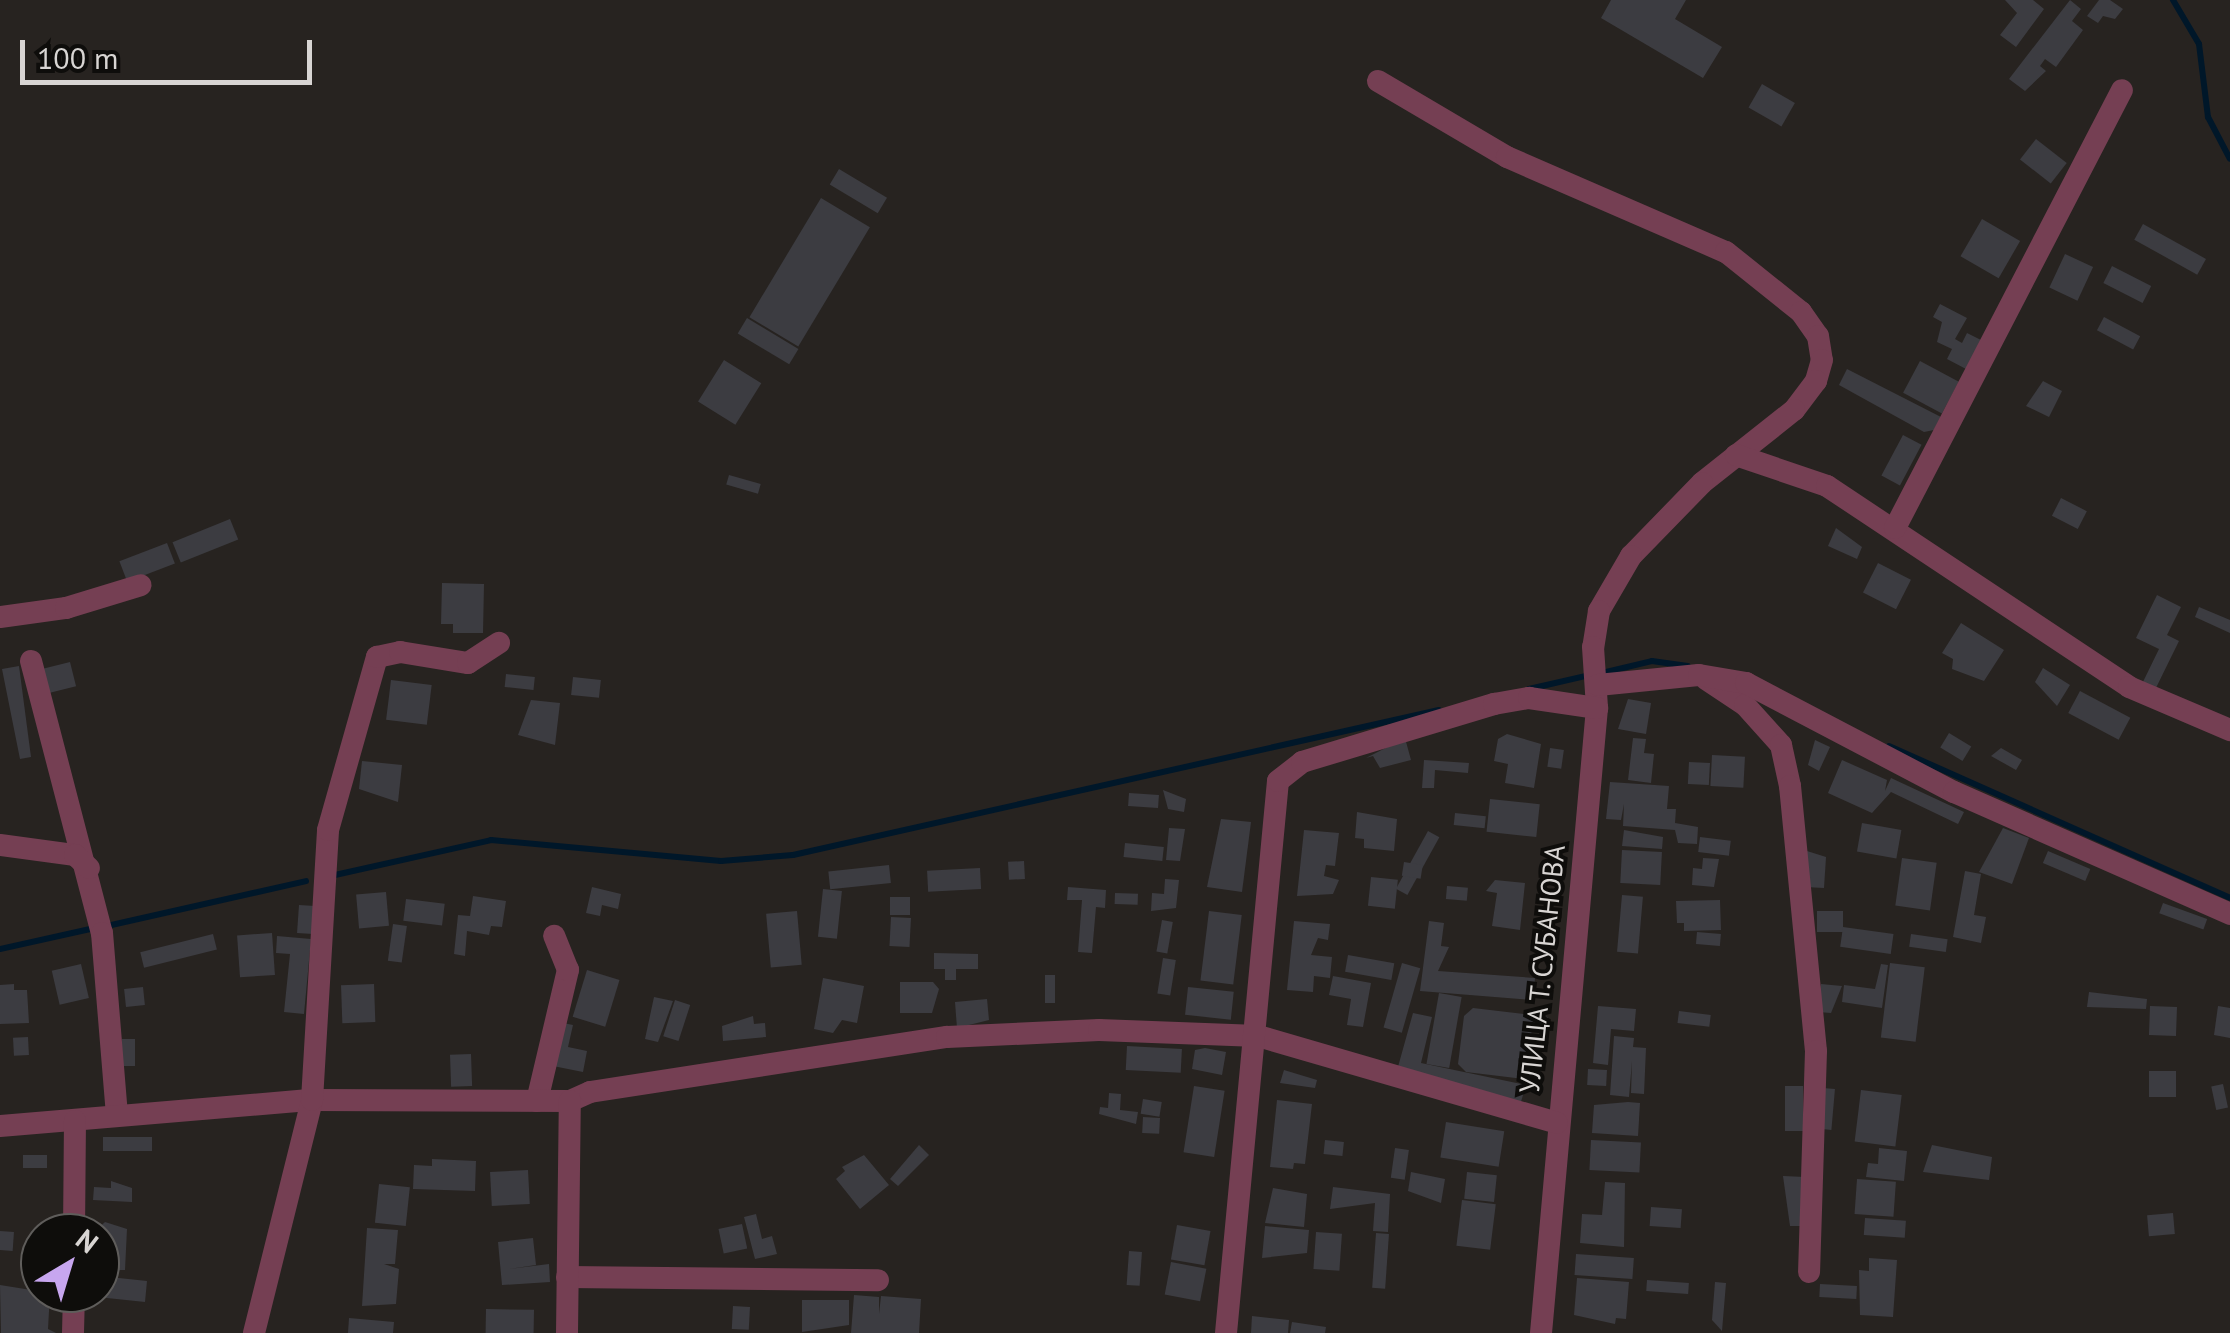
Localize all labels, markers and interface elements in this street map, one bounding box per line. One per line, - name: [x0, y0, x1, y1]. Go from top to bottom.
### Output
- scale bar: [25, 20, 318, 82]
- text: 100 m: [37, 38, 118, 77]
- street label: УЛИЦА Т. СУБАНОВА: [1512, 841, 1572, 1097]
- north arrow: [20, 1213, 120, 1313]
- text: N: [69, 1220, 106, 1261]

